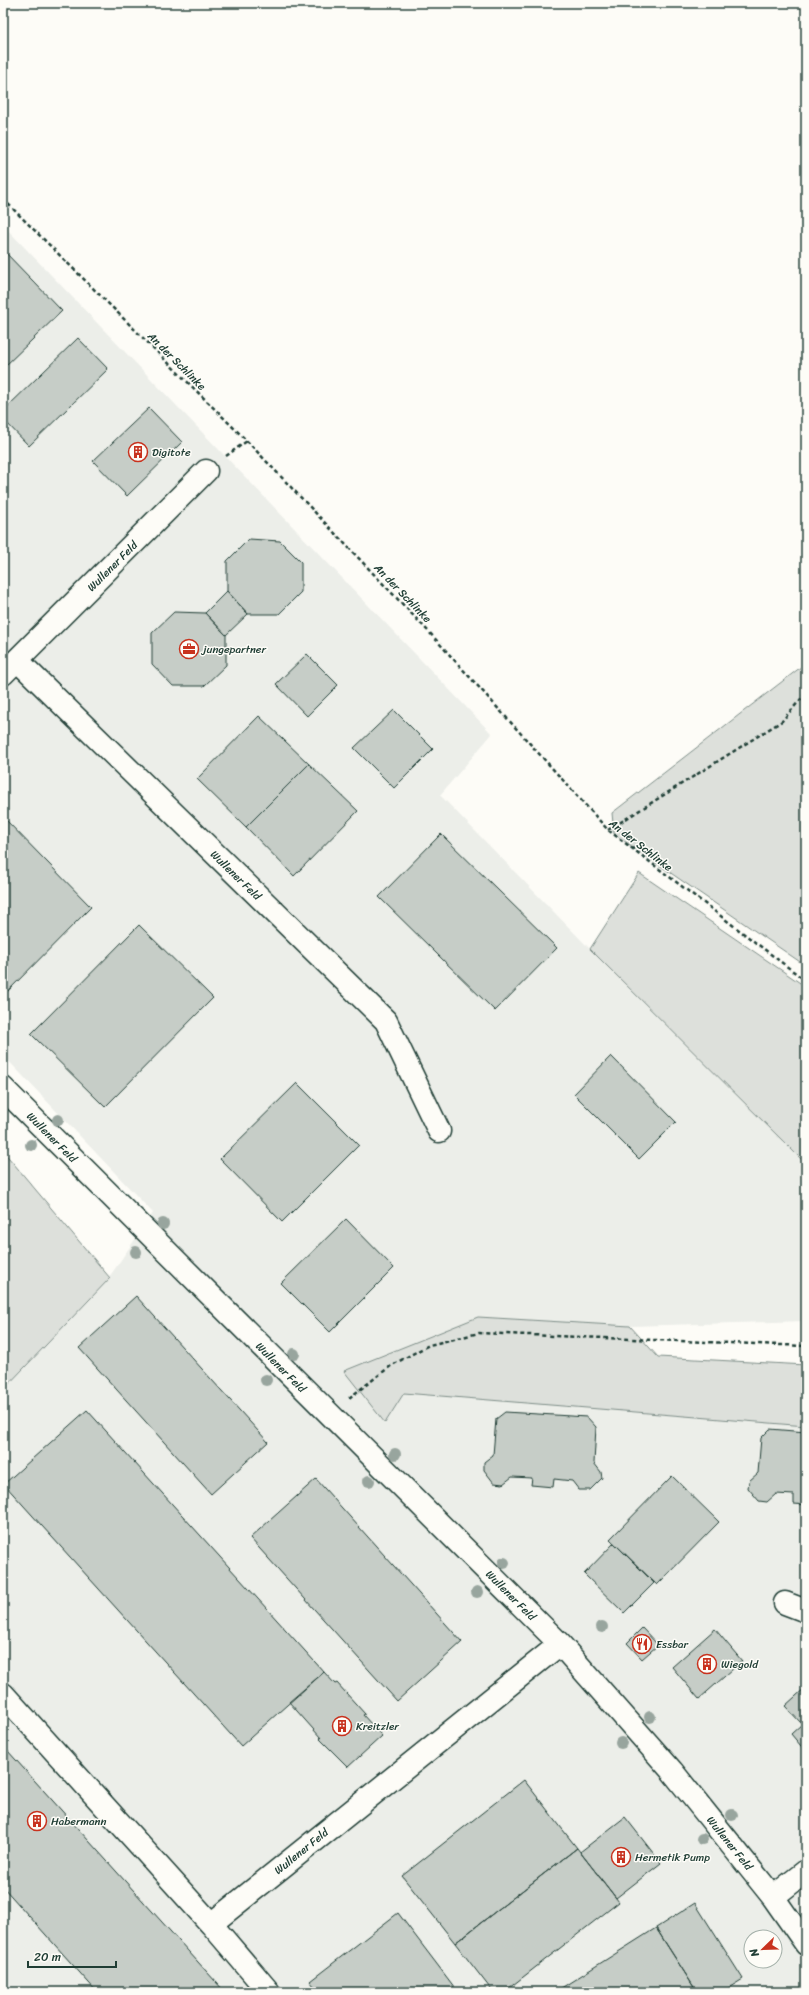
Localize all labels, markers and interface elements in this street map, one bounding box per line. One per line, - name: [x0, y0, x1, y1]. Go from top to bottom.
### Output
- street label: An der Schlinke: [142, 327, 211, 395]
- building icon: Digitote: [127, 441, 149, 463]
- place label: Digitote: [152, 443, 191, 462]
- street label: Wullener Feld: [82, 536, 143, 596]
- street label: An der Schlinke: [369, 558, 436, 628]
- office icon: jungepartner: [178, 638, 200, 660]
- place label: jungepartner: [200, 640, 267, 659]
- street label: An der Schlinke: [604, 814, 677, 877]
- street label: Wullener Feld: [205, 846, 267, 906]
- street label: Wullener Feld: [22, 1107, 82, 1168]
- street label: Wullener Feld: [251, 1337, 311, 1398]
- street label: Wullener Feld: [481, 1565, 541, 1626]
- restaurant icon: Essbar: [631, 1633, 653, 1655]
- place label: Essbar: [656, 1635, 690, 1654]
- building icon: Wiegold: [696, 1653, 718, 1675]
- place label: Wiegold: [721, 1655, 759, 1674]
- building icon: Kreitzler: [331, 1715, 353, 1737]
- place label: Kreitzler: [356, 1717, 400, 1736]
- building icon: Habermann: [26, 1810, 48, 1832]
- place label: Habermann: [51, 1812, 106, 1831]
- street label: Wullener Feld: [702, 1812, 758, 1876]
- street label: Wullener Feld: [270, 1823, 334, 1879]
- building icon: Hermetik Pump: [610, 1846, 632, 1868]
- place label: Hermetik Pump: [635, 1848, 710, 1867]
- north arrow: [743, 1929, 783, 1969]
- scale bar: [28, 1943, 116, 1969]
- text: N: [744, 1945, 765, 1961]
- text: 20 m: [34, 1946, 61, 1968]

